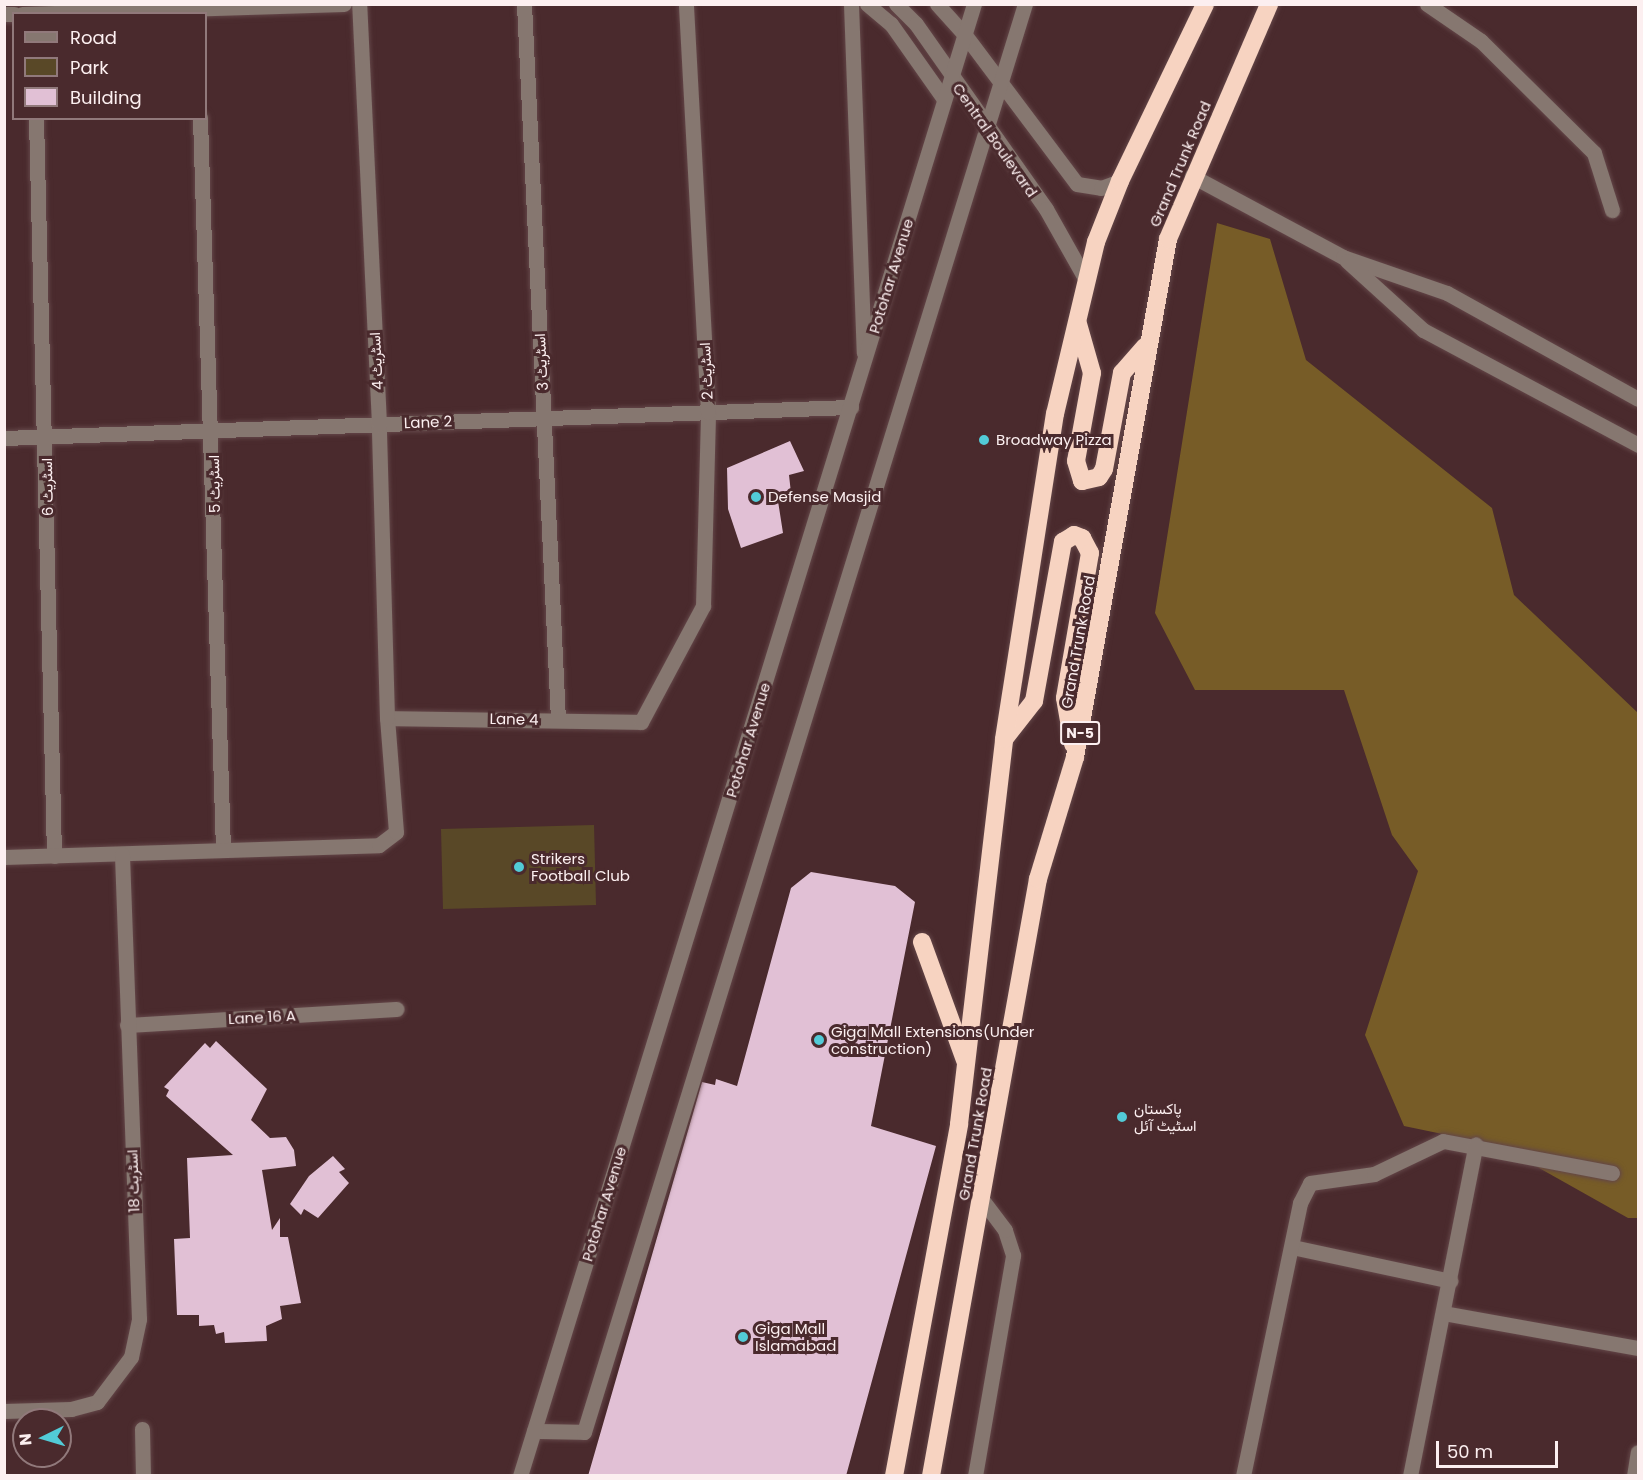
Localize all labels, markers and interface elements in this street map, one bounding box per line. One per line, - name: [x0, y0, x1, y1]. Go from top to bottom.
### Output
- legend: [12, 12, 207, 120]
- text: Road: [70, 25, 117, 50]
- text: Park: [70, 55, 109, 80]
- street label: Central Boulevard: [949, 80, 1041, 200]
- text: Building: [70, 85, 142, 110]
- street label: Grand Trunk Road: [1145, 98, 1215, 230]
- street label: Potohar Avenue: [865, 216, 917, 336]
- street label: اسٹریٹ 4: [365, 331, 387, 391]
- street label: اسٹریٹ 3: [531, 333, 551, 391]
- street label: اسٹریٹ 2: [696, 342, 716, 400]
- street label: Lane 2: [404, 412, 452, 432]
- place label: Broadway Pizza: [996, 431, 1112, 449]
- marker: Broadway Pizza: [977, 433, 991, 447]
- street label: اسٹریٹ 5: [204, 455, 224, 513]
- street label: اسٹریٹ 6: [37, 458, 57, 516]
- place label: Defense Masjid: [768, 488, 881, 506]
- marker: Defense Masjid: [749, 490, 763, 504]
- street label: Grand Trunk Road: [1057, 574, 1099, 710]
- street label: Potohar Avenue: [722, 680, 774, 800]
- street label: Lane 4: [489, 710, 539, 728]
- road number: N-5: [1059, 722, 1101, 744]
- place label: Strikers Football Club: [531, 849, 630, 884]
- marker: Strikers Football Club: [512, 860, 526, 874]
- street label: Lane 16 A: [228, 1006, 296, 1028]
- place label: Giga Mall Extensions(Under construction): [831, 1022, 1034, 1057]
- marker: Giga Mall Extensions(Under construction): [812, 1033, 826, 1047]
- street label: Grand Trunk Road: [954, 1066, 996, 1202]
- place label: پاکستان اسٹیٹ آئل: [1134, 1099, 1196, 1134]
- marker: پاکستان اسٹیٹ آئل: [1115, 1110, 1129, 1124]
- street label: Potohar Avenue: [578, 1144, 630, 1264]
- street label: اسٹریٹ 18: [123, 1149, 143, 1213]
- place label: Giga Mall Islamabad: [755, 1319, 836, 1354]
- marker: Giga Mall Islamabad: [736, 1330, 750, 1344]
- north arrow: [12, 1408, 72, 1468]
- scale bar: [1439, 1429, 1560, 1467]
- text: N: [14, 1432, 38, 1446]
- text: 50 m: [1447, 1439, 1493, 1464]

